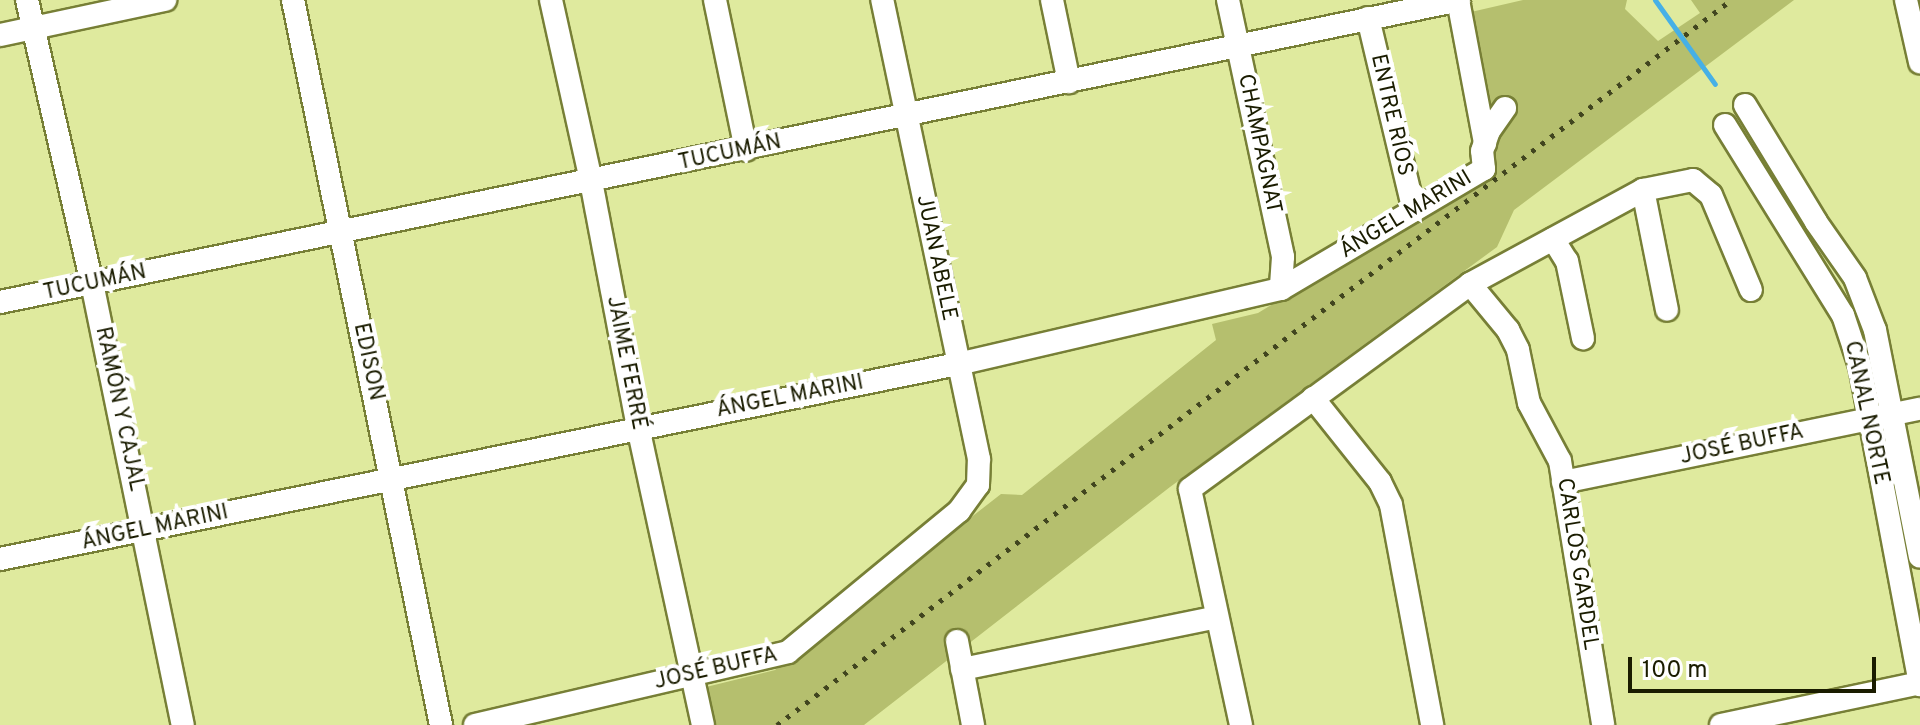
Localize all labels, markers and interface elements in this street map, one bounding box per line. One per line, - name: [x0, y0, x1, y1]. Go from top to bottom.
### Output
- street label: ENTRE RÍOS: [1364, 51, 1418, 179]
- street label: CHAMPAGNAT: [1231, 72, 1287, 216]
- street label: TUCUMÁN: [676, 129, 784, 177]
- street label: ÁNGEL MARINI: [1335, 165, 1477, 265]
- street label: JUAN ABELE: [910, 192, 962, 324]
- street label: TUCUMÁN: [41, 259, 149, 307]
- street label: JAIME FERRÉ: [600, 294, 652, 432]
- street label: EDISON: [347, 321, 389, 403]
- street label: RAMÓN Y CAJAL: [89, 324, 149, 494]
- street label: CANAL NORTE: [1838, 338, 1894, 488]
- street label: ÁNGEL MARINI: [714, 370, 866, 424]
- street label: JOSÉ BUFFA: [1678, 419, 1806, 471]
- street label: CARLOS GARDEL: [1550, 476, 1604, 652]
- street label: ÁNGEL MARINI: [79, 500, 231, 556]
- scale bar: [1632, 641, 1880, 691]
- street label: JOSÉ BUFFA: [652, 642, 780, 696]
- text: 100 m: [1642, 656, 1708, 686]

